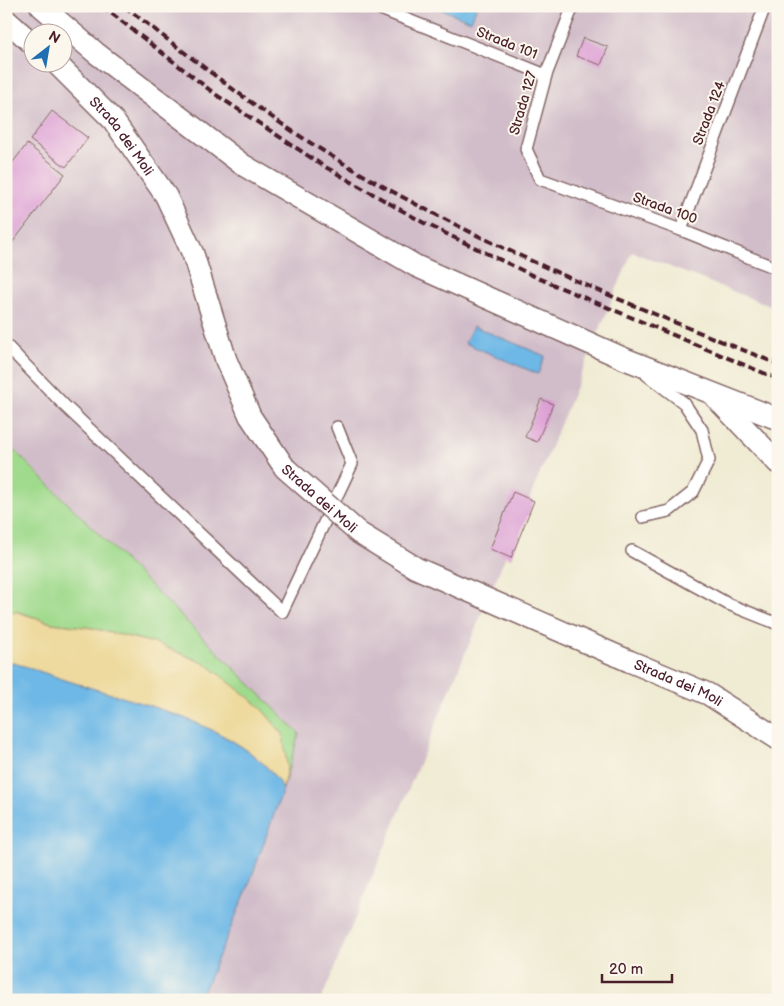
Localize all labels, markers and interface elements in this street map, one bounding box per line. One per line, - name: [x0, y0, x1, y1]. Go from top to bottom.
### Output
- north arrow: [22, 22, 72, 72]
- street label: Strada 101: [474, 23, 540, 63]
- text: N: [46, 27, 63, 47]
- street label: Strada 127: [506, 69, 540, 137]
- street label: Strada 124: [689, 78, 729, 147]
- street label: Strada dei Moli: [86, 93, 157, 179]
- street label: Strada 100: [631, 189, 699, 227]
- street label: Strada dei Moli: [278, 461, 361, 536]
- street label: Strada dei Moli: [632, 656, 726, 710]
- scale bar: [602, 951, 672, 983]
- text: 20 m: [609, 960, 643, 979]

